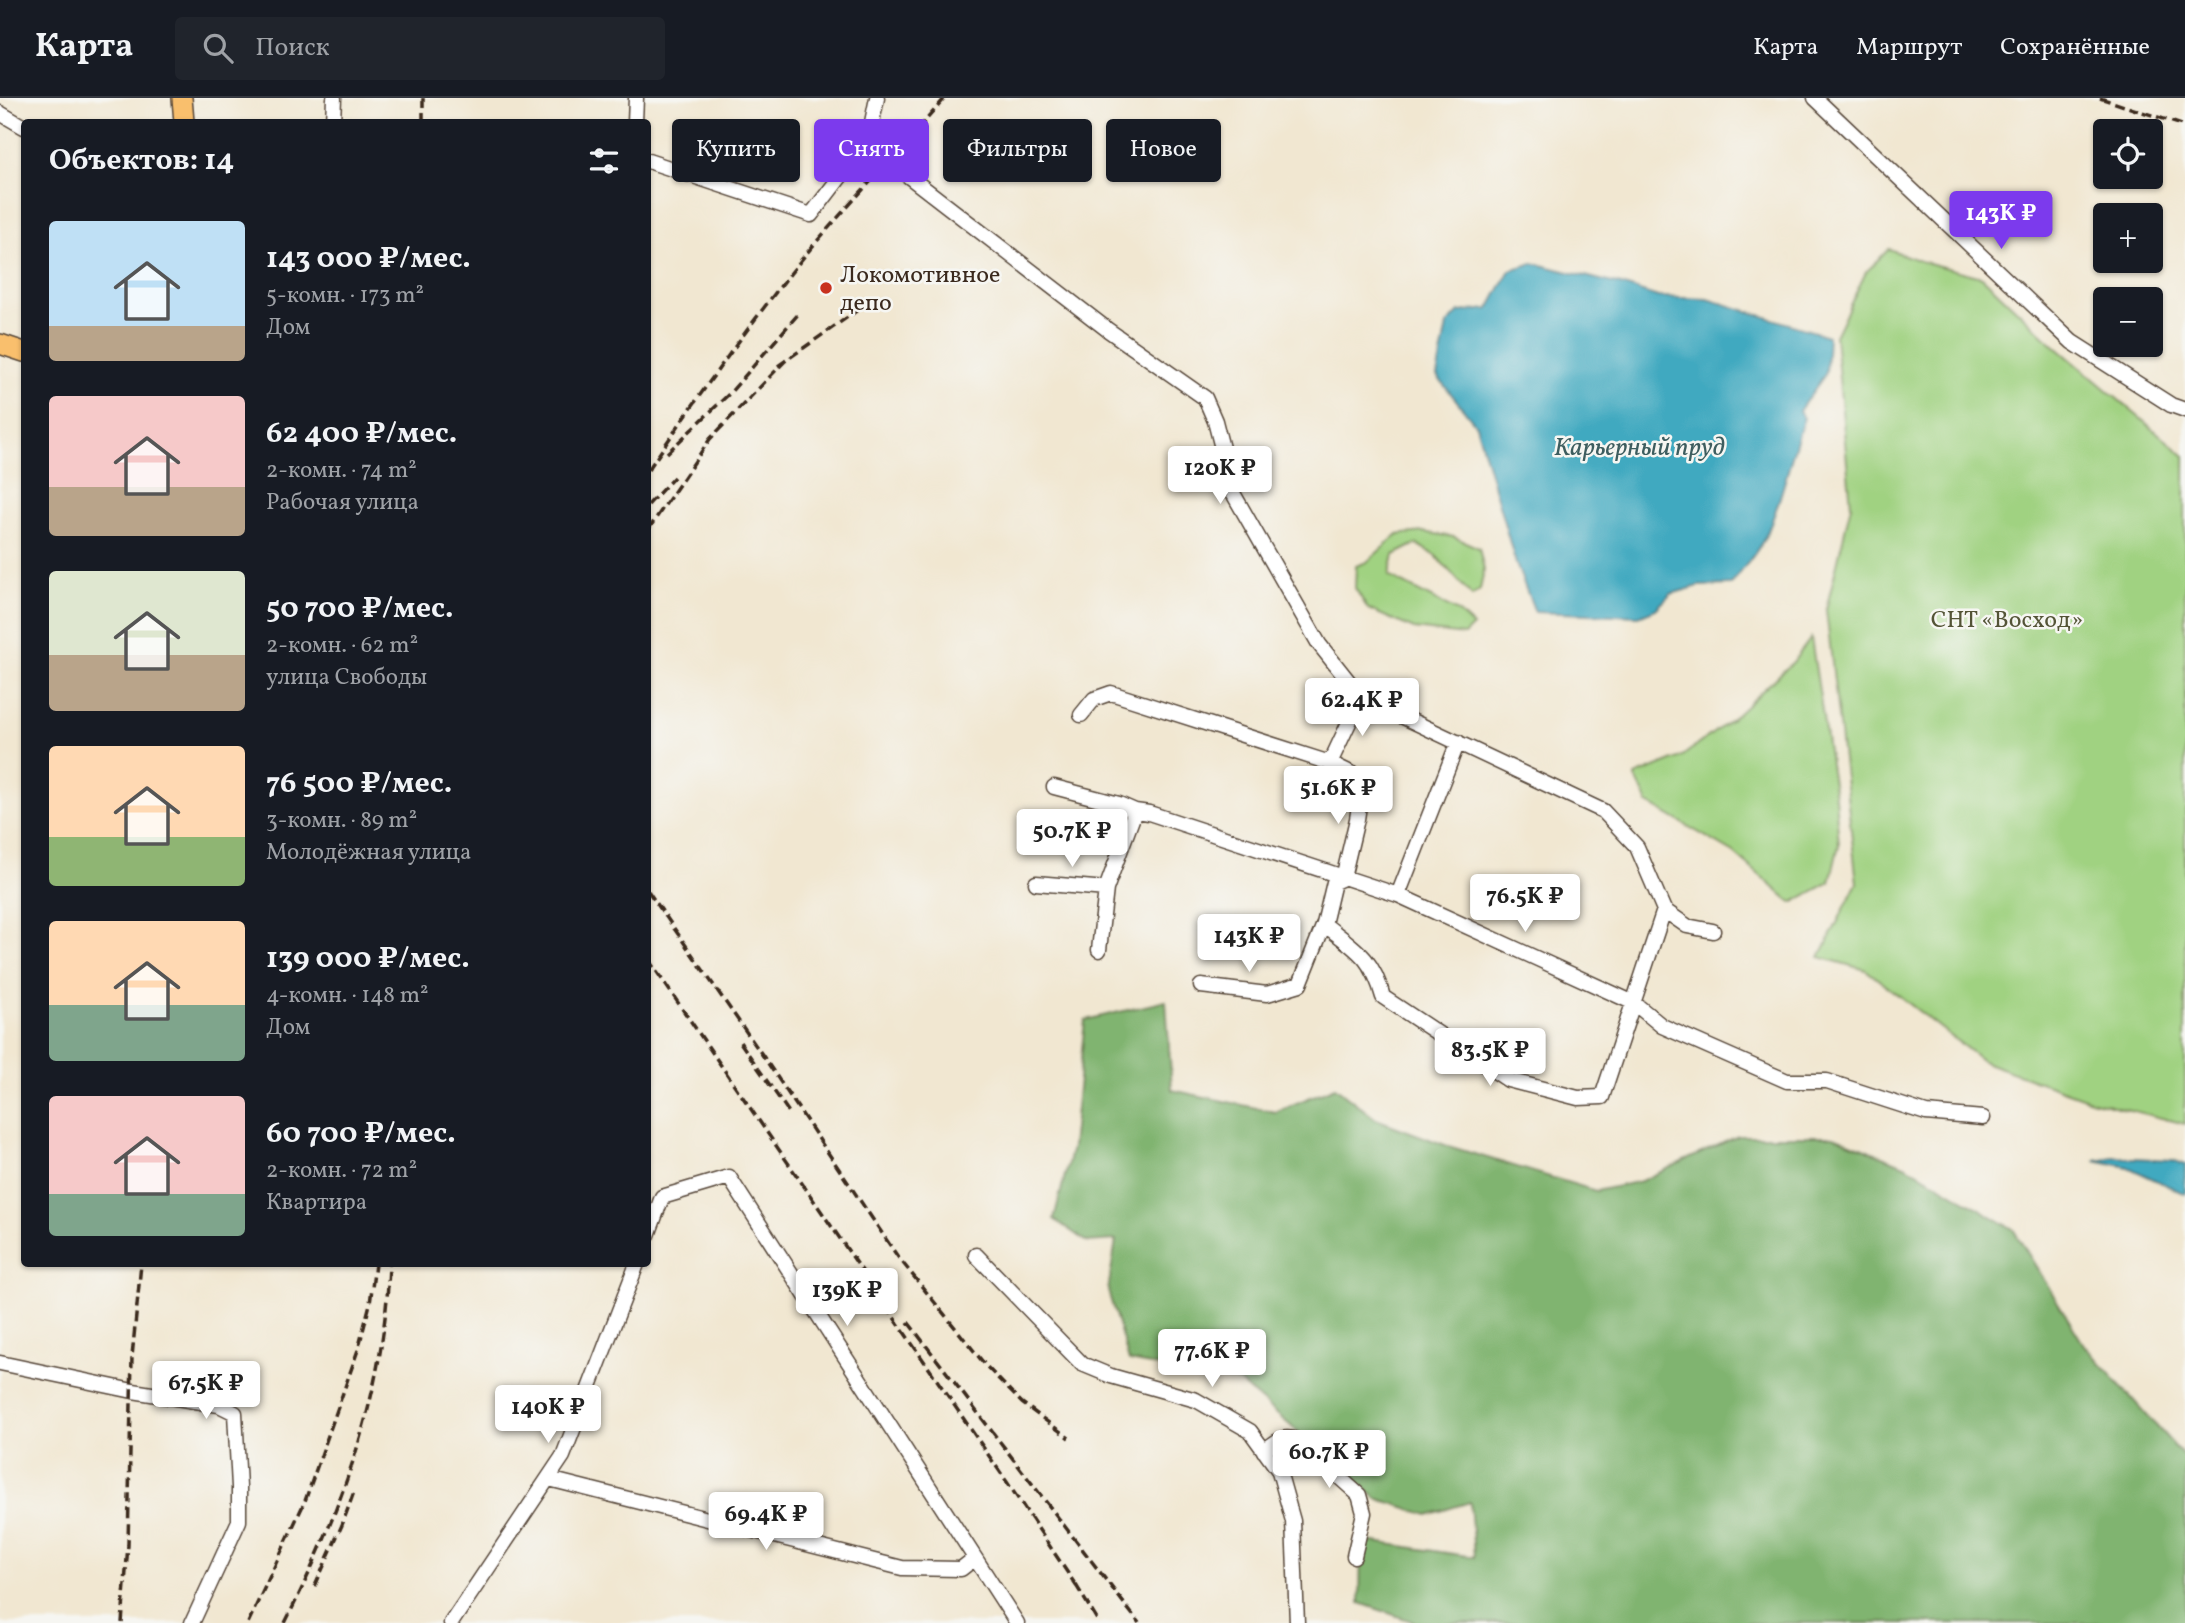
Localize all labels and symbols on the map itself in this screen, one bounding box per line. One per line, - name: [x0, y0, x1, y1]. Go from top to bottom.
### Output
- pin: 143K ₽: [1944, 192, 2058, 251]
- place label: Локомотивное депо: [840, 259, 1001, 321]
- marker: Локомотивное депо: [818, 280, 834, 296]
- water label: Карьерный пруд: [1554, 430, 1725, 466]
- pin: 120K ₽: [1163, 446, 1277, 506]
- park label: СНТ «Восход»: [1931, 604, 2083, 638]
- pin: 62.4K ₽: [1297, 678, 1427, 738]
- pin: 51.6K ₽: [1273, 766, 1403, 826]
- pin: 50.7K ₽: [1007, 810, 1137, 869]
- pin: 76.5K ₽: [1460, 874, 1590, 934]
- pin: 143K ₽: [1192, 914, 1306, 974]
- pin: 83.5K ₽: [1425, 1028, 1555, 1088]
- pin: 139K ₽: [790, 1268, 904, 1328]
- pin: 77.6K ₽: [1147, 1330, 1277, 1389]
- pin: 67.5K ₽: [141, 1362, 271, 1421]
- pin: 140K ₽: [491, 1386, 605, 1445]
- pin: 60.7K ₽: [1264, 1430, 1394, 1490]
- pin: 69.4K ₽: [701, 1492, 831, 1552]

